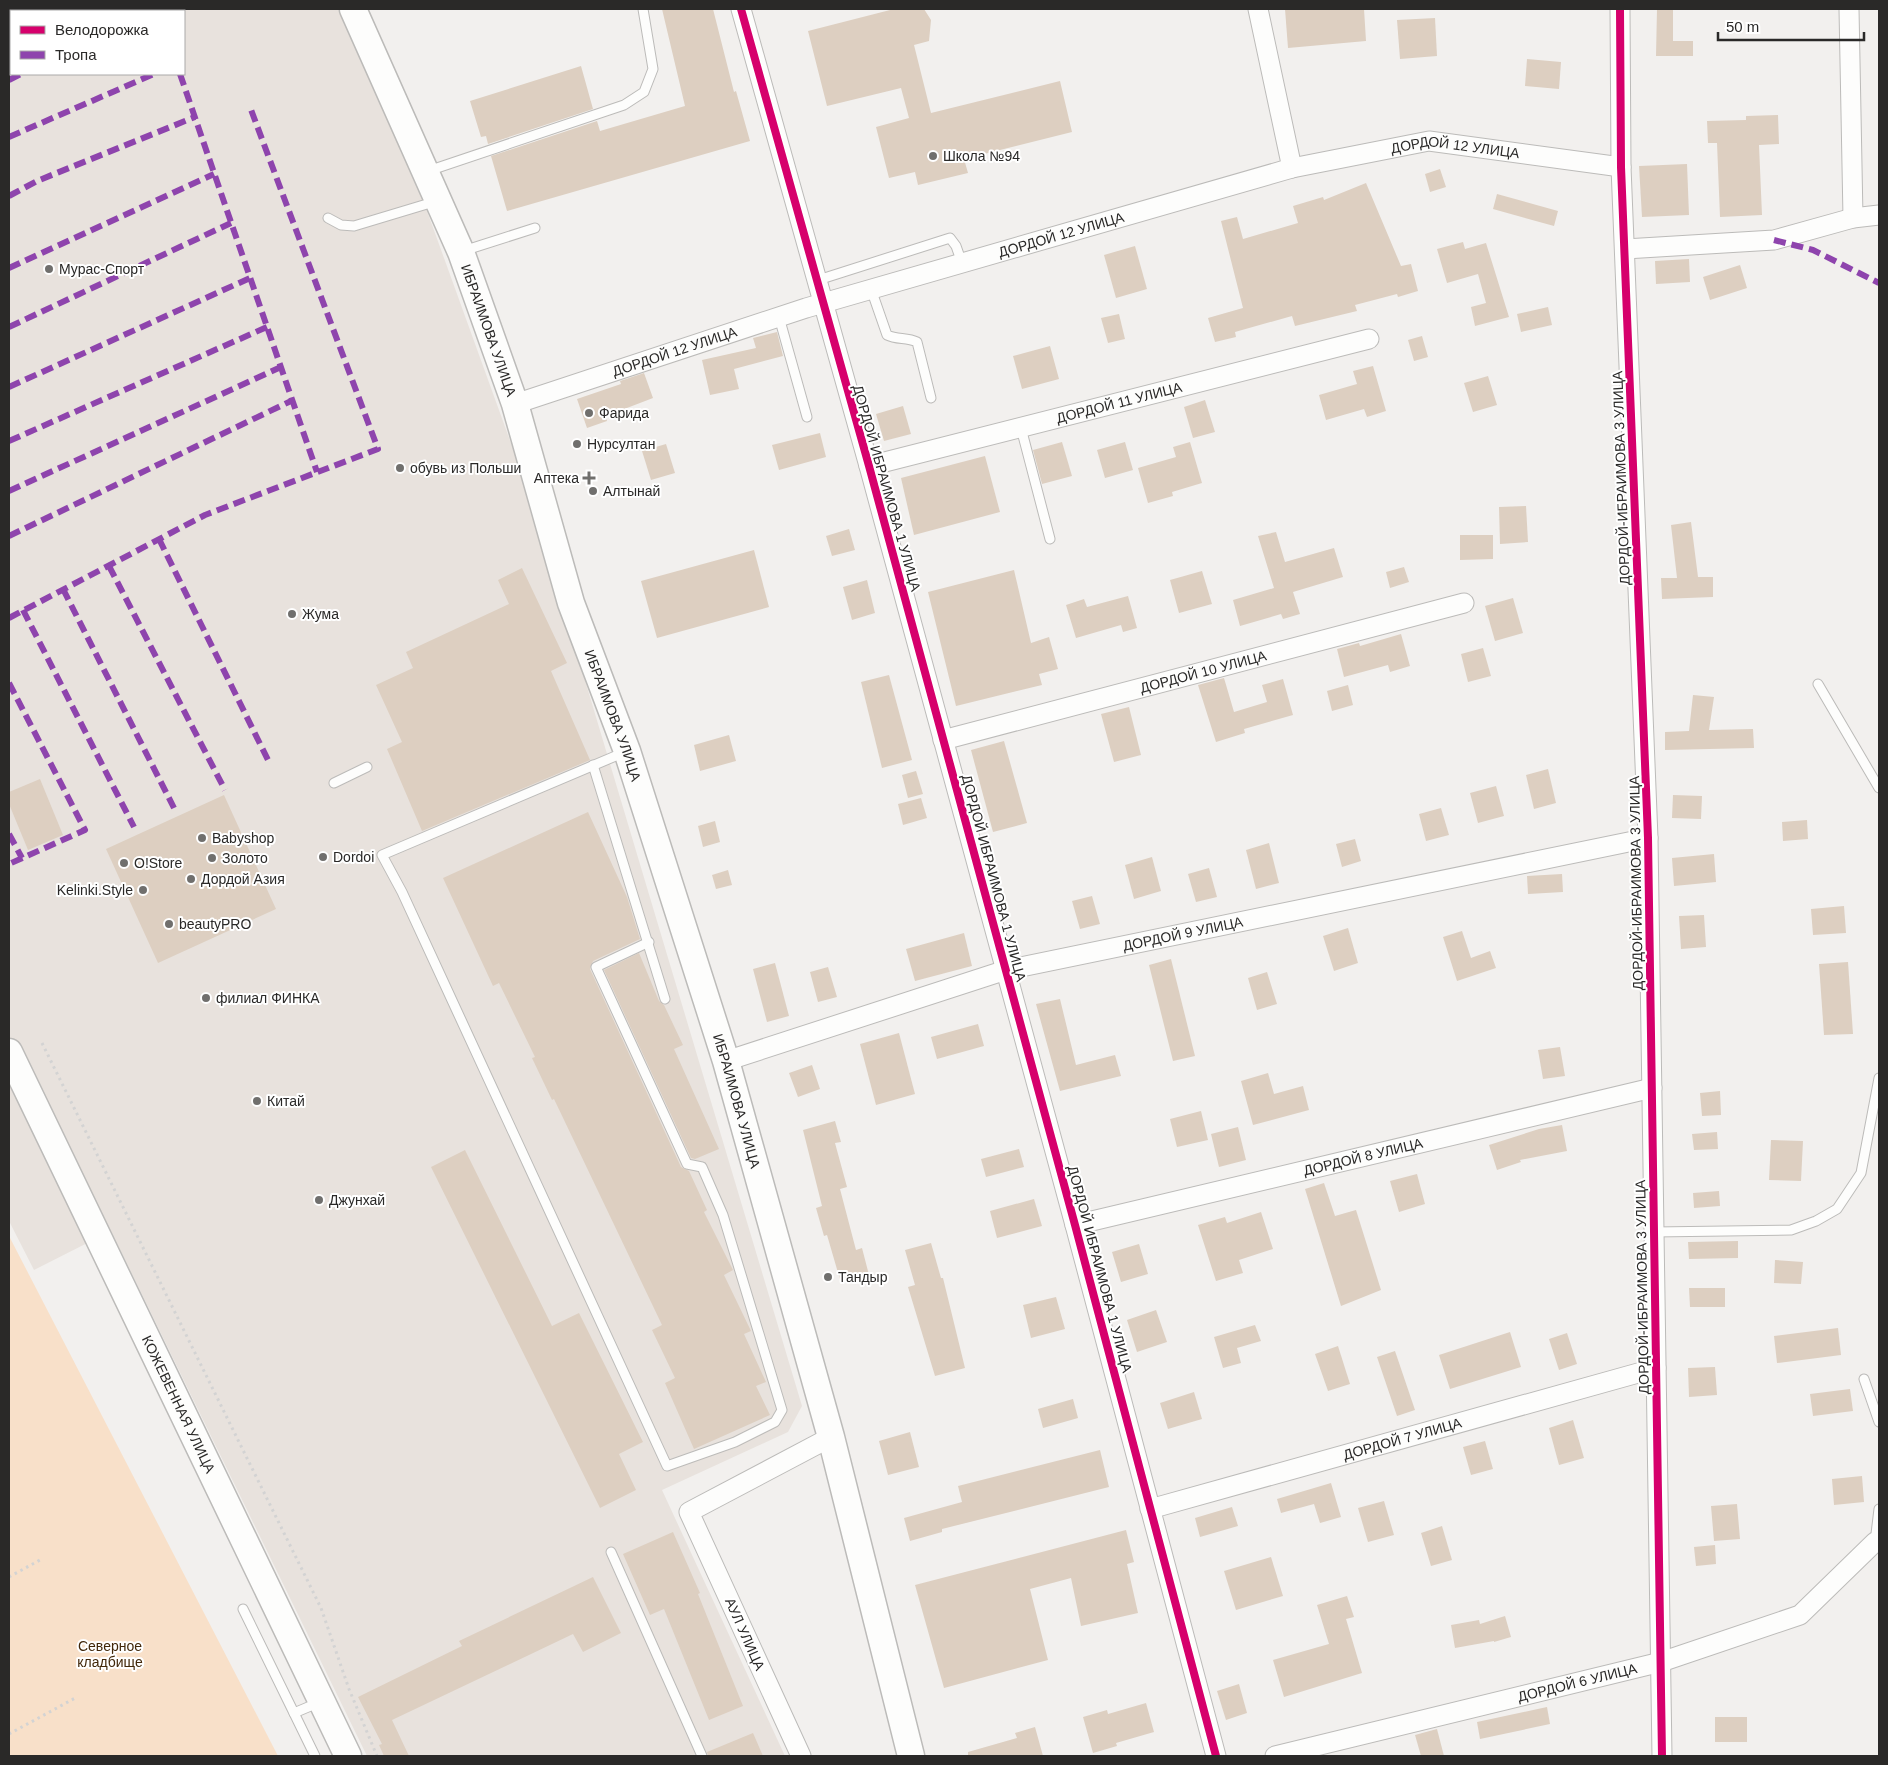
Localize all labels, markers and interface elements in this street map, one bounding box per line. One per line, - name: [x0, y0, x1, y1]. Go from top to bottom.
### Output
- legend: [10, 10, 185, 75]
- scale bar: [1718, 10, 1864, 42]
- text: 50 m: [1726, 18, 1759, 35]
- text: Велодорожка: [55, 21, 149, 38]
- text: Тропа: [55, 46, 97, 63]
- street label: ДОРДОЙ 12 УЛИЦА: [1389, 133, 1521, 161]
- place label: Школа №94: [943, 148, 1020, 164]
- marker: Школа №94: [927, 150, 939, 162]
- street label: ДОРДОЙ 12 УЛИЦА: [997, 209, 1126, 260]
- place label: Мурас-Спорт: [59, 261, 145, 277]
- street label: ИБРАИМОВА УЛИЦА: [458, 262, 520, 399]
- marker: Мурас-Спорт: [43, 263, 55, 275]
- street label: ДОРДОЙ 12 УЛИЦА: [610, 323, 739, 379]
- street label: ДОРДОЙ-ИБРАИМОВА 3 УЛИЦА: [1608, 370, 1633, 586]
- street label: ДОРДОЙ 11 УЛИЦА: [1055, 379, 1184, 426]
- street label: ДОРДОЙ ИБРАИМОВА 1 УЛИЦА: [850, 383, 925, 594]
- place label: Фарида: [599, 405, 649, 421]
- marker: Фарида: [583, 407, 595, 419]
- place label: Нурсултан: [587, 436, 655, 452]
- marker: Нурсултан: [571, 438, 583, 450]
- place label: обувь из Польши: [410, 460, 521, 476]
- marker: обувь из Польши: [394, 462, 406, 474]
- place label: Аптека: [534, 470, 579, 486]
- marker: Аптека: [583, 472, 595, 484]
- place label: Алтынай: [603, 483, 660, 499]
- marker: Алтынай: [587, 485, 599, 497]
- place label: Жума: [302, 606, 339, 622]
- marker: Жума: [286, 608, 298, 620]
- street label: ИБРАИМОВА УЛИЦА: [581, 647, 644, 784]
- street label: ДОРДОЙ 10 УЛИЦА: [1138, 647, 1269, 696]
- street label: ДОРДОЙ ИБРАИМОВА 1 УЛИЦА: [959, 772, 1031, 984]
- street label: ДОРДОЙ-ИБРАИМОВА 3 УЛИЦА: [1625, 775, 1646, 990]
- place label: Babyshop: [212, 830, 274, 846]
- marker: Babyshop: [196, 832, 208, 844]
- place label: Dordoi: [333, 849, 374, 865]
- place label: Золото: [222, 850, 268, 866]
- marker: Dordoi: [317, 851, 329, 863]
- marker: Золото: [206, 852, 218, 864]
- place label: O!Store: [134, 855, 182, 871]
- marker: O!Store: [118, 857, 130, 869]
- place label: Дордой Азия: [201, 871, 285, 887]
- marker: Дордой Азия: [185, 873, 197, 885]
- place label: Kelinki.Style: [57, 882, 133, 898]
- marker: Kelinki.Style: [137, 884, 149, 896]
- street label: ДОРДОЙ 9 УЛИЦА: [1121, 913, 1245, 954]
- place label: beautyPRO: [179, 916, 251, 932]
- marker: beautyPRO: [163, 918, 175, 930]
- place label: филиал ФИНКА: [216, 990, 320, 1006]
- marker: филиал ФИНКА: [200, 992, 212, 1004]
- street label: ИБРАИМОВА УЛИЦА: [710, 1032, 764, 1171]
- place label: Китай: [267, 1093, 305, 1109]
- marker: Китай: [251, 1095, 263, 1107]
- street label: ДОРДОЙ 8 УЛИЦА: [1302, 1135, 1425, 1179]
- street label: ДОРДОЙ ИБРАИМОВА 1 УЛИЦА: [1065, 1163, 1137, 1375]
- street label: ДОРДОЙ-ИБРАИМОВА 3 УЛИЦА: [1631, 1179, 1652, 1394]
- place label: Джунхай: [329, 1192, 385, 1208]
- marker: Джунхай: [313, 1194, 325, 1206]
- place label: Тандыр: [838, 1269, 888, 1285]
- marker: Тандыр: [822, 1271, 834, 1283]
- street label: КОЖЕВЕННАЯ УЛИЦА: [139, 1333, 219, 1476]
- street label: ДОРДОЙ 7 УЛИЦА: [1341, 1414, 1464, 1463]
- street label: АУЛ УЛИЦА: [722, 1595, 768, 1673]
- park label: Северное кладбище: [77, 1638, 143, 1670]
- street label: ДОРДОЙ 6 УЛИЦА: [1516, 1660, 1639, 1705]

